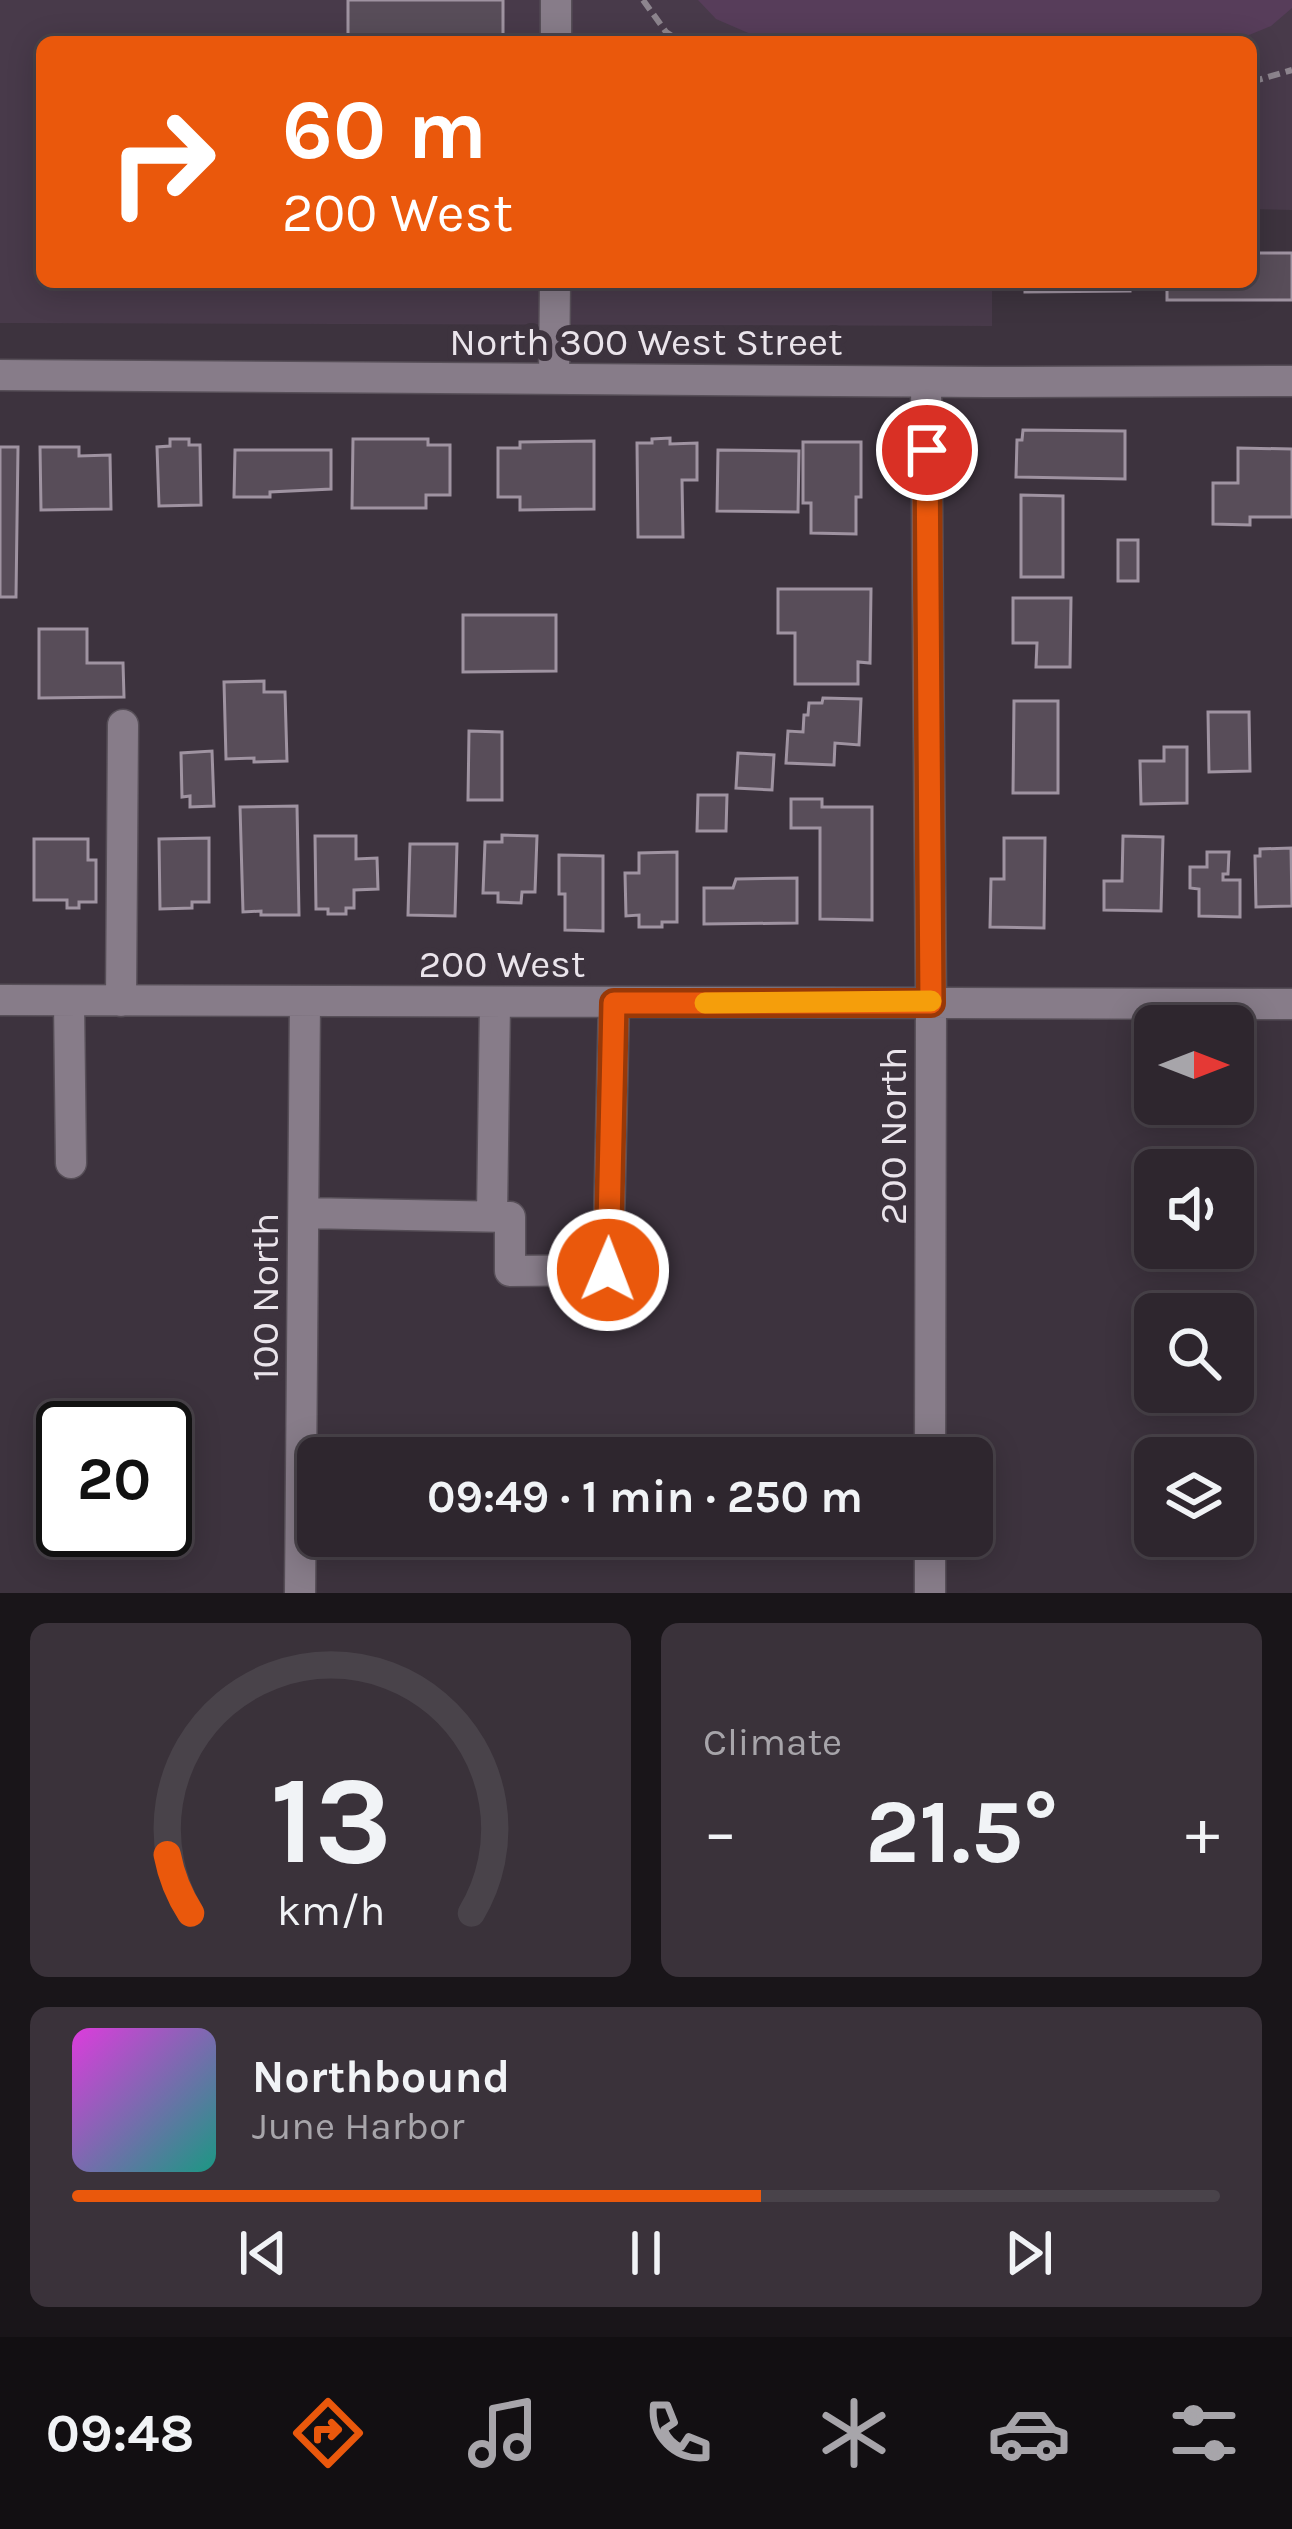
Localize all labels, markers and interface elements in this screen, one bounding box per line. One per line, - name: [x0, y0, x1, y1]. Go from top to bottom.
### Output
- text: 60 m: [282, 81, 487, 179]
- icon: right: [84, 84, 240, 240]
- text: 200 West: [282, 181, 513, 245]
- street label: North 300 West Street: [449, 319, 843, 365]
- pin: [876, 399, 978, 501]
- icon: arrive: [894, 417, 960, 483]
- street label: 200 West: [419, 941, 585, 987]
- north arrow: [1134, 1005, 1254, 1125]
- map controls: [1134, 1005, 1254, 1557]
- street label: 200 North: [870, 1047, 916, 1225]
- button: sound: [1134, 1149, 1254, 1269]
- position arrow: [545, 1207, 671, 1333]
- street label: 100 North: [242, 1213, 288, 1381]
- button: search: [1134, 1293, 1254, 1413]
- speed limit sign: 20: [36, 1401, 192, 1557]
- button: layers: [1134, 1437, 1254, 1557]
- text: 09:49 · 1 min · 250 m: [427, 1471, 863, 1523]
- text: Climate: [703, 1719, 842, 1765]
- text: 13: [269, 1748, 392, 1893]
- text: 21.5°: [865, 1779, 1058, 1885]
- text: −: [703, 1793, 738, 1871]
- text: +: [1185, 1793, 1220, 1871]
- text: km/h: [276, 1886, 385, 1936]
- text: Northbound: [252, 2051, 510, 2103]
- text: June Harbor: [252, 2103, 464, 2149]
- icon: previous: [230, 2220, 296, 2286]
- icon: pause: [613, 2220, 679, 2286]
- icon: next: [996, 2220, 1062, 2286]
- icon: directions: [286, 2391, 370, 2475]
- icon: music: [461, 2391, 545, 2475]
- icon: phone: [636, 2391, 720, 2475]
- icon: climate: [812, 2391, 896, 2475]
- icon: car: [987, 2391, 1071, 2475]
- icon: filters: [1162, 2391, 1246, 2475]
- text: 09:48: [46, 2401, 194, 2465]

